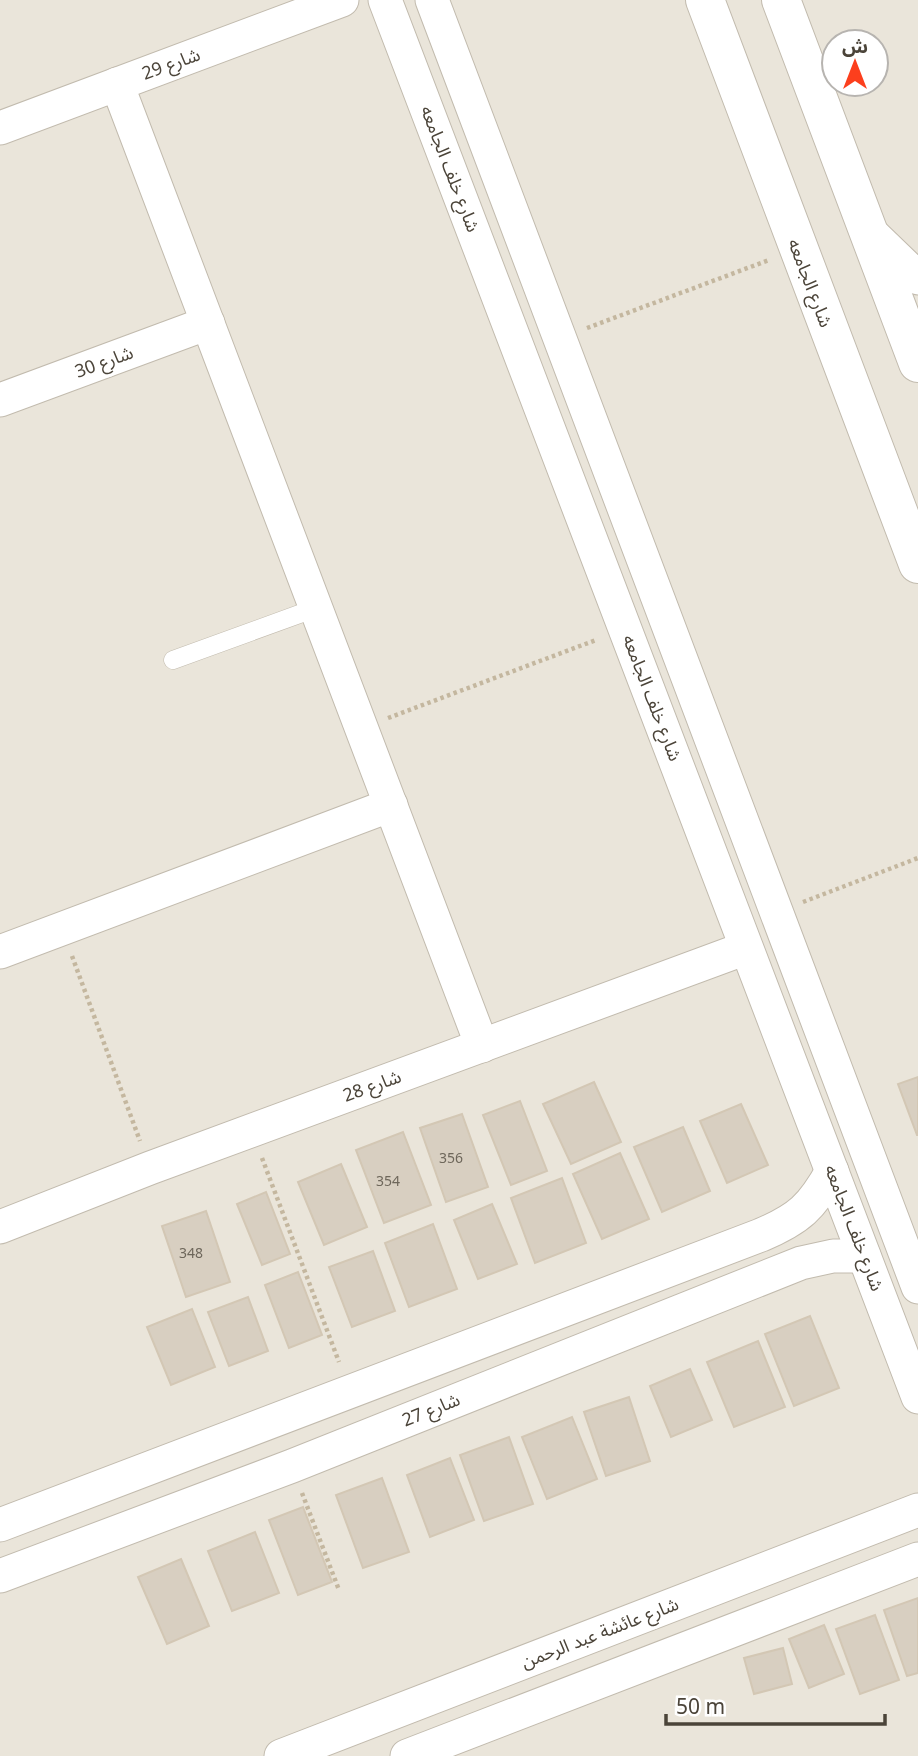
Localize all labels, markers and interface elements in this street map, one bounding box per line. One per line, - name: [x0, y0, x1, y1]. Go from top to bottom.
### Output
- north arrow: [820, 28, 890, 98]
- text: ش: [842, 33, 868, 59]
- street label: شارع 29: [138, 41, 204, 87]
- street label: شارع خلف الجامعه: [413, 102, 486, 236]
- street label: شارع الجامعه: [780, 235, 839, 331]
- street label: شارع 30: [71, 339, 137, 385]
- street label: شارع خلف الجامعه: [615, 631, 688, 765]
- street label: شارع 28: [339, 1063, 405, 1109]
- house number: 356: [439, 1148, 463, 1167]
- street label: شارع خلف الجامعه: [817, 1161, 890, 1295]
- house number: 354: [376, 1171, 400, 1190]
- house number: 348: [179, 1243, 203, 1262]
- street label: شارع 27: [398, 1387, 464, 1434]
- street label: شارع عائشة عبد الرحمن: [518, 1591, 683, 1676]
- scale bar: [666, 1682, 885, 1726]
- text: 50 m: [676, 1692, 725, 1720]

